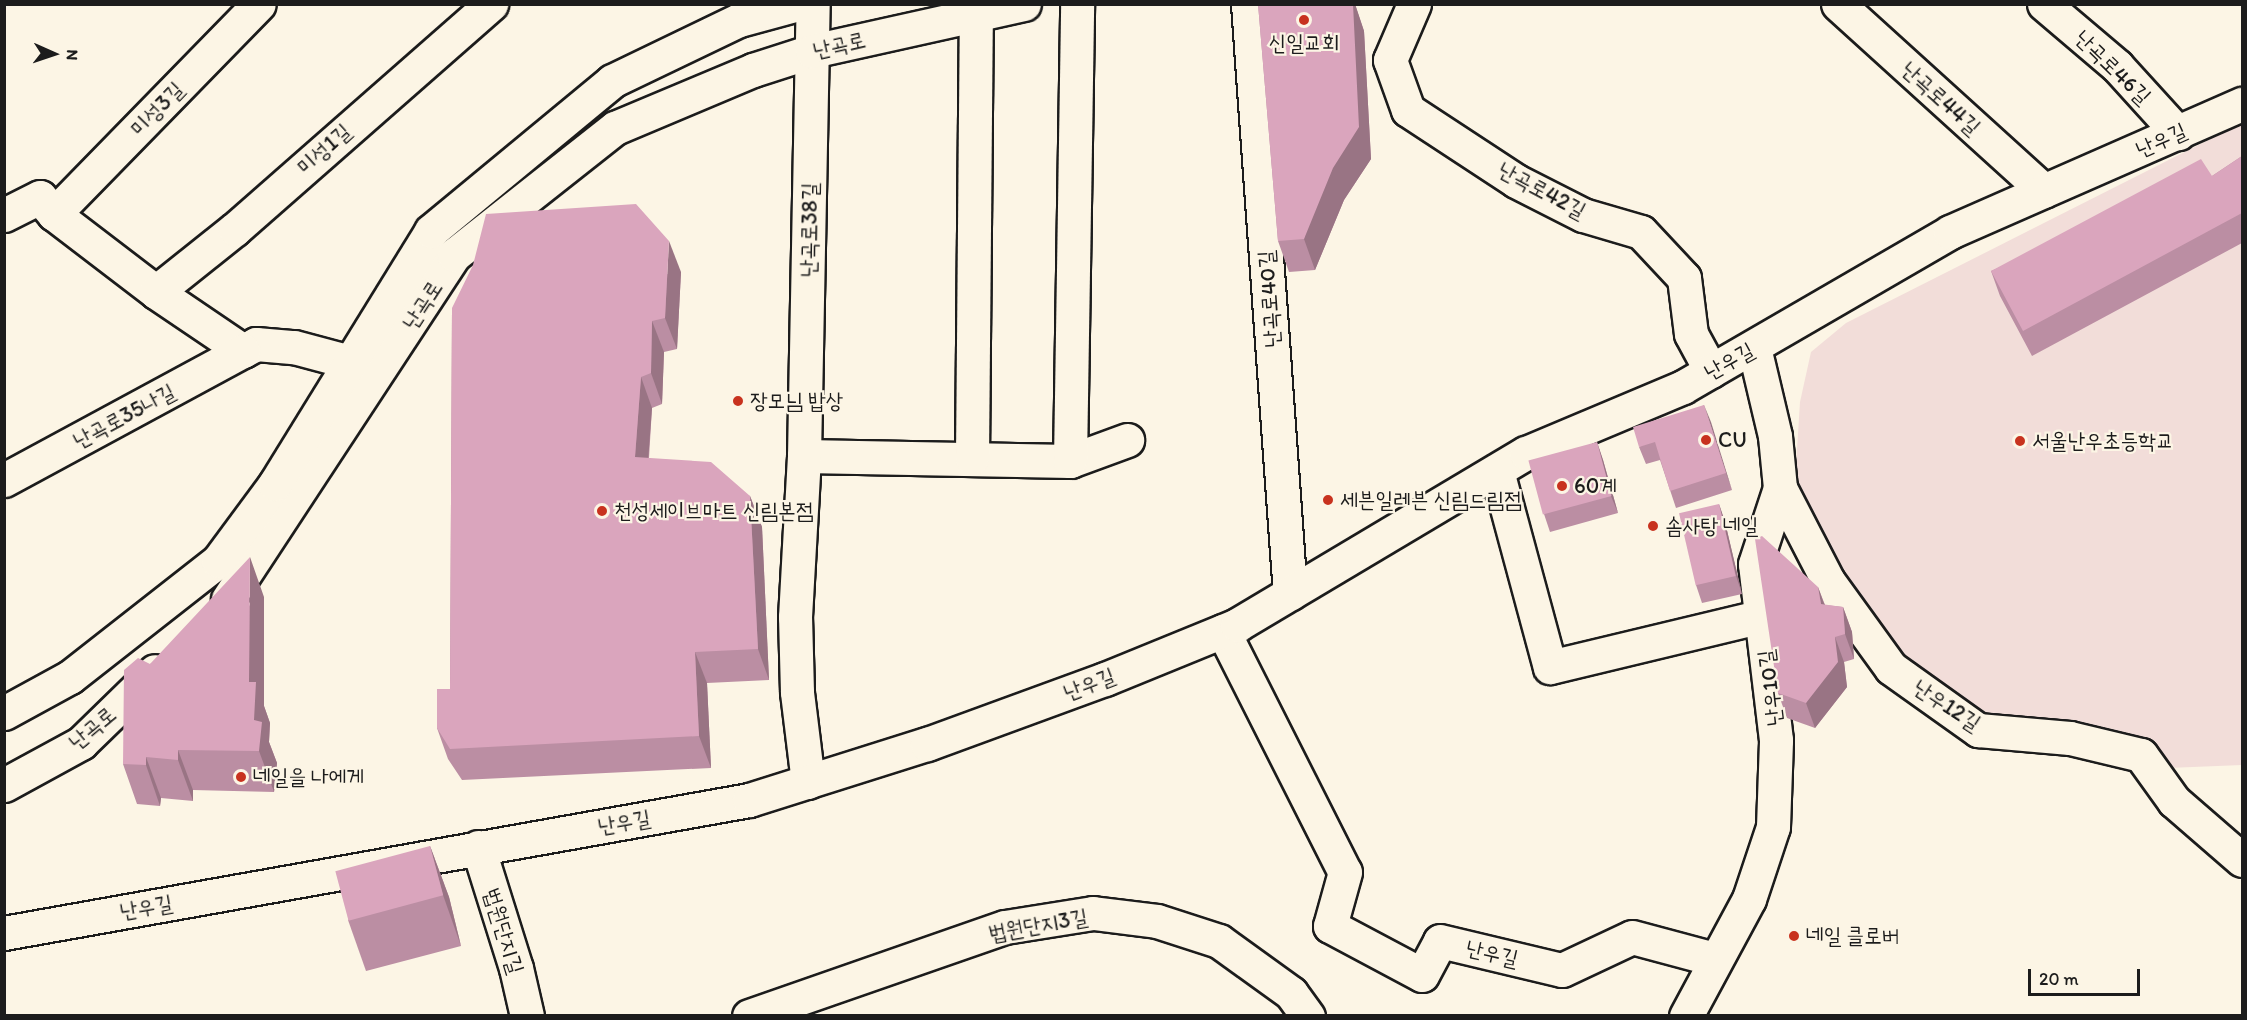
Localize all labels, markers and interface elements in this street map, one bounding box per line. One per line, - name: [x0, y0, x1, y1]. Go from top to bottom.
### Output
- marker: 신일교회: [1297, 13, 1311, 27]
- north arrow: [24, 24, 84, 84]
- street label: 난곡로46길: [2069, 24, 2157, 110]
- street label: 난곡로: [810, 26, 868, 64]
- place label: 신일교회: [1269, 30, 1339, 56]
- text: N: [63, 49, 82, 61]
- street label: 난곡로44길: [1896, 56, 1986, 140]
- street label: 미성3길: [125, 76, 189, 142]
- street label: 난우길: [2131, 117, 2191, 163]
- street label: 미성1길: [292, 118, 356, 180]
- street label: 난곡로42길: [1494, 156, 1590, 224]
- street label: 난곡로38길: [795, 182, 823, 278]
- street label: 난곡로40길: [1252, 249, 1286, 349]
- street label: 난곡로: [396, 276, 448, 334]
- street label: 난우길: [1699, 337, 1759, 385]
- street label: 난곡로35나길: [68, 378, 180, 454]
- place label: 장모님 밥상: [750, 388, 843, 414]
- marker: 장모님 밥상: [731, 394, 745, 408]
- place label: CU: [1718, 427, 1747, 453]
- place label: 서울난우초등학교: [2032, 428, 2174, 454]
- marker: CU: [1699, 433, 1713, 447]
- marker: 서울난우초등학교: [2013, 434, 2027, 448]
- place label: 60계: [1574, 473, 1617, 499]
- marker: 60계: [1555, 479, 1569, 493]
- place label: 세븐일레븐 신림드림점: [1340, 487, 1522, 513]
- marker: 세븐일레븐 신림드림점: [1321, 493, 1335, 507]
- place label: 천성세이브마트 신림본점: [614, 498, 814, 524]
- marker: 천성세이브마트 신림본점: [595, 504, 609, 518]
- place label: 솜사탕 네일: [1665, 513, 1758, 539]
- marker: 솜사탕 네일: [1646, 519, 1660, 533]
- street label: 난우10길: [1752, 648, 1788, 728]
- street label: 난우길: [1059, 662, 1119, 706]
- street label: 난우12길: [1908, 674, 1986, 736]
- street label: 난곡로: [63, 701, 121, 755]
- place label: 네일을 나에게: [253, 764, 364, 790]
- marker: 네일을 나에게: [234, 770, 248, 784]
- street label: 난우길: [596, 804, 652, 840]
- street label: 법원단지길: [478, 885, 530, 977]
- street label: 난우길: [118, 889, 174, 925]
- street label: 법원단지3길: [986, 903, 1090, 947]
- place label: 네일 클로버: [1806, 923, 1899, 949]
- marker: 네일 클로버: [1787, 929, 1801, 943]
- street label: 난우길: [1463, 934, 1521, 972]
- scale bar: [2031, 957, 2144, 995]
- text: 20 m: [2039, 968, 2079, 990]

